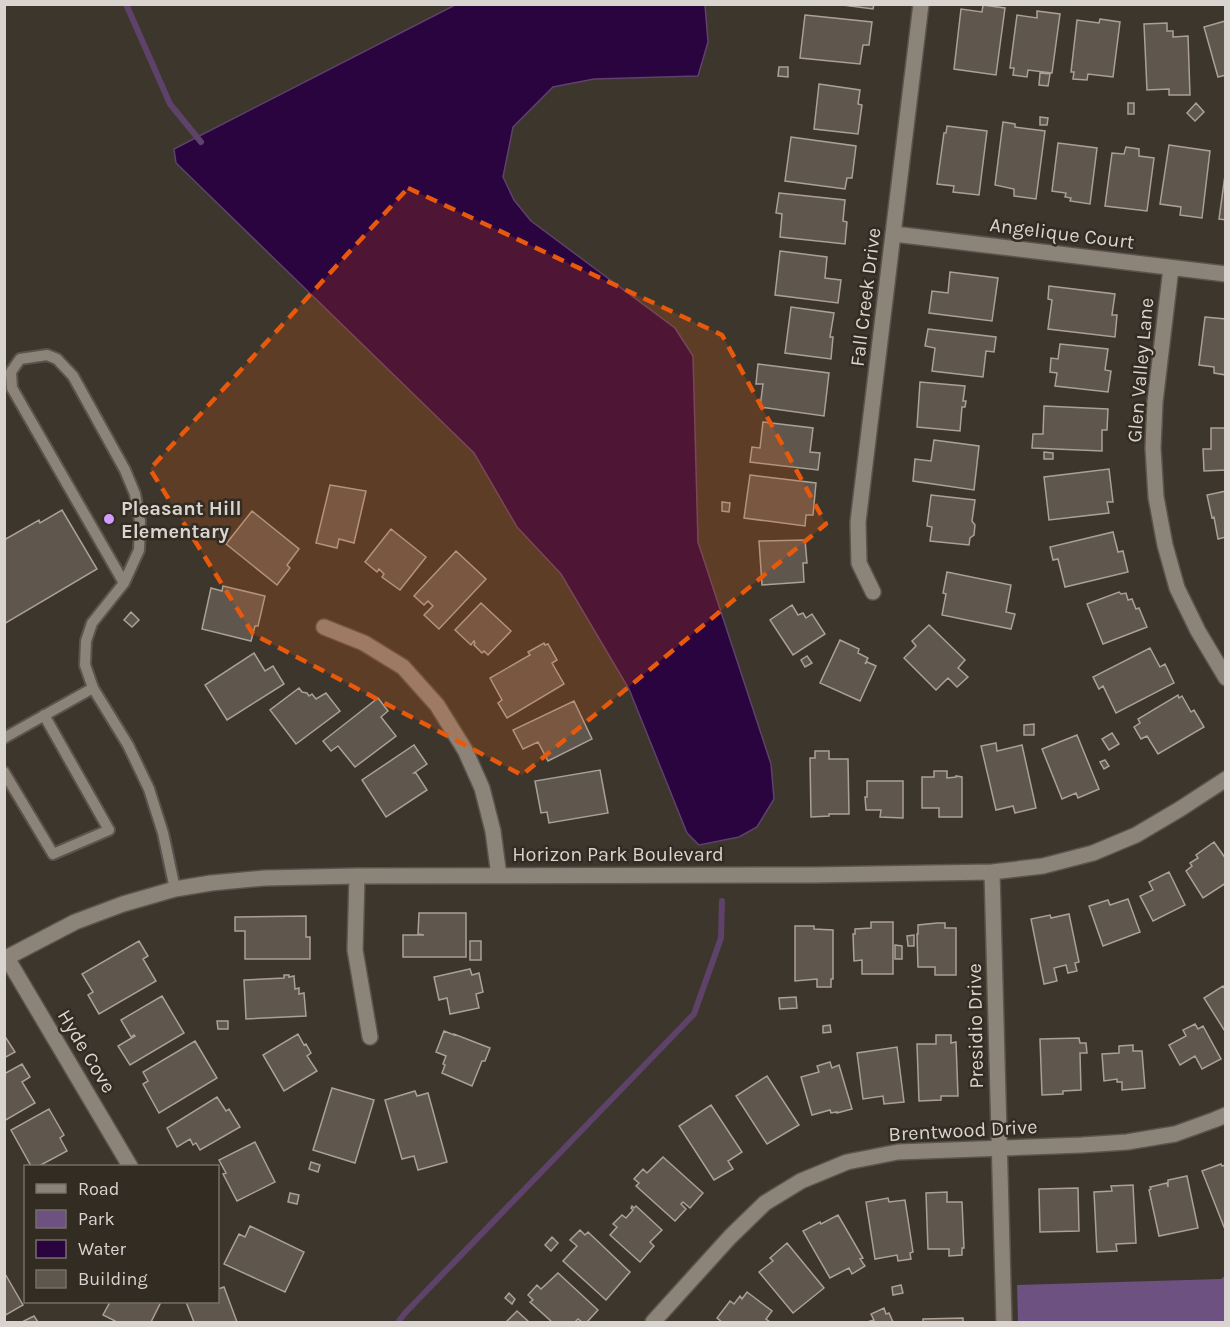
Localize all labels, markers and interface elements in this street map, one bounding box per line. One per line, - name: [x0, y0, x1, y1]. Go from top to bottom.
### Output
- street label: Angelique Court: [988, 213, 1136, 254]
- street label: Fall Creek Drive: [846, 226, 885, 368]
- street label: Glen Valley Lane: [1123, 297, 1158, 443]
- place label: Pleasant Hill Elementary: [121, 497, 242, 543]
- marker: Pleasant Hill Elementary: [102, 512, 116, 526]
- street label: Horizon Park Boulevard: [512, 843, 724, 866]
- street label: Presidio Drive: [963, 963, 988, 1089]
- street label: Hyde Cove: [53, 1005, 120, 1097]
- street label: Brentwood Drive: [888, 1115, 1038, 1146]
- legend: [24, 1165, 219, 1303]
- text: Road: [78, 1178, 119, 1200]
- text: Park: [78, 1208, 115, 1230]
- text: Water: [78, 1238, 126, 1260]
- text: Building: [78, 1268, 148, 1290]

